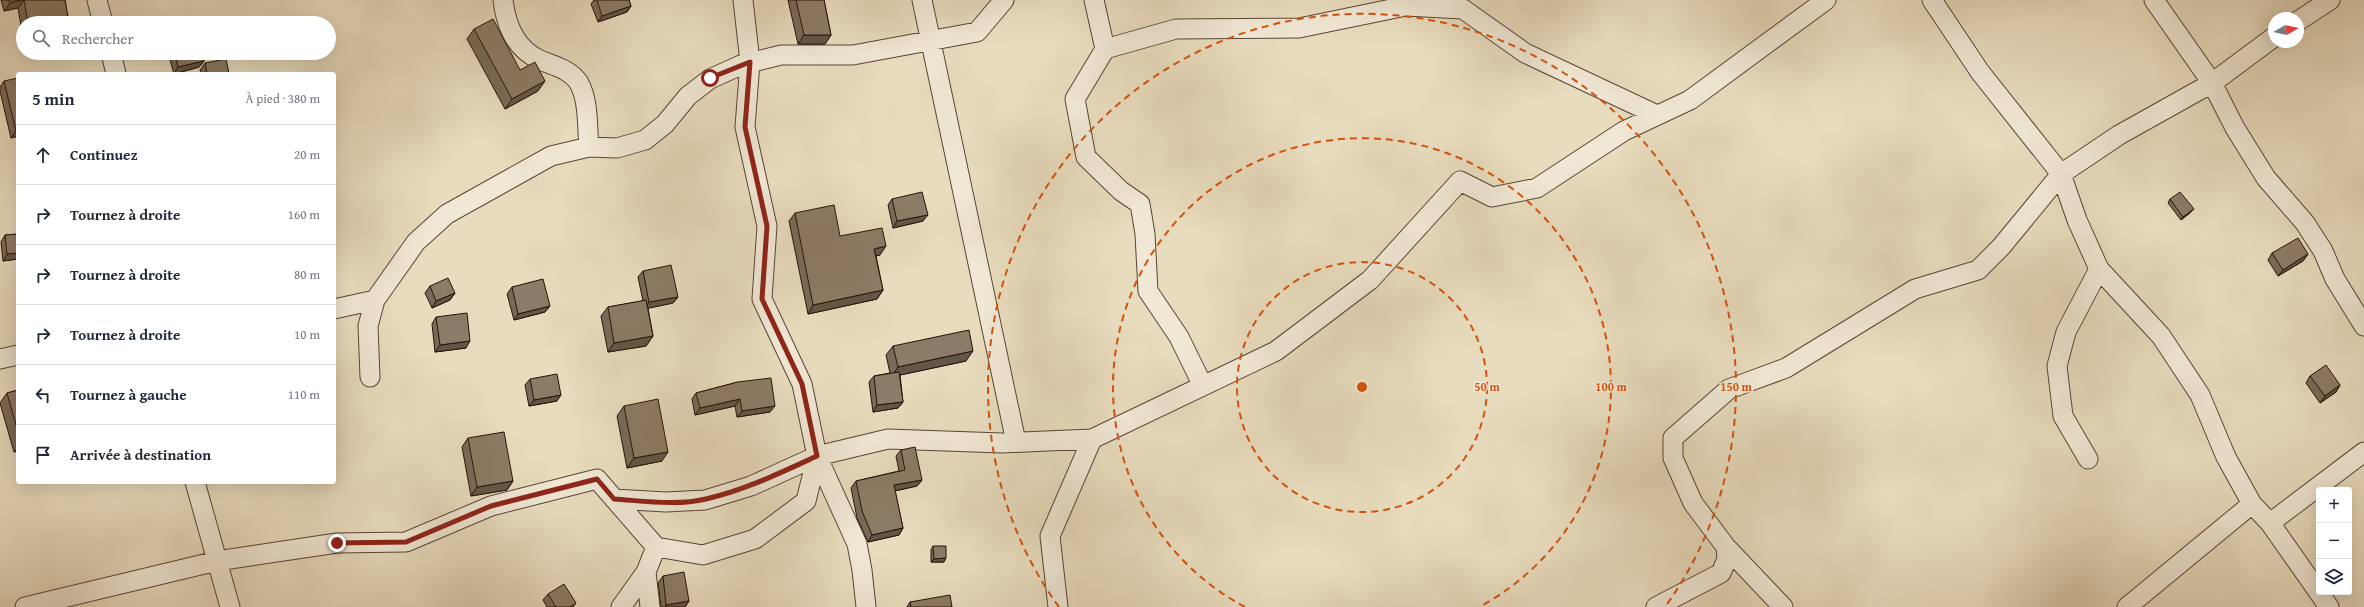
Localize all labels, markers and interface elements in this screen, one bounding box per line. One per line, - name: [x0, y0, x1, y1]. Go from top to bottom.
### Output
- north arrow: [2268, 12, 2304, 48]
- search box: [16, 16, 336, 60]
- icon: search: [30, 27, 52, 49]
- text: Rechercher: [62, 28, 134, 49]
- route start: [701, 69, 719, 87]
- text: 5 min: [32, 86, 74, 111]
- text: À pied · 380 m: [245, 89, 320, 108]
- icon: ahead: [32, 144, 54, 166]
- text: Continuez: [70, 144, 138, 165]
- text: 20 m: [294, 145, 320, 164]
- icon: right: [32, 204, 54, 226]
- text: Tournez à droite: [70, 204, 180, 225]
- text: 160 m: [288, 205, 320, 224]
- icon: right: [32, 264, 54, 286]
- text: Tournez à droite: [70, 264, 180, 285]
- text: 80 m: [294, 265, 320, 284]
- icon: right: [32, 324, 54, 346]
- text: Tournez à droite: [70, 324, 180, 345]
- text: 10 m: [294, 325, 320, 344]
- text: 50 m: [1474, 378, 1500, 395]
- text: 100 m: [1595, 378, 1628, 395]
- text: 150 m: [1720, 378, 1753, 395]
- centre of rings: [1355, 380, 1369, 394]
- icon: left: [32, 384, 54, 406]
- text: Tournez à gauche: [70, 384, 187, 405]
- text: 110 m: [288, 385, 320, 404]
- icon: arrive: [32, 444, 54, 466]
- text: Arrivée à destination: [70, 444, 211, 465]
- map controls: [2316, 487, 2352, 595]
- button: +: [2316, 487, 2352, 523]
- button: −: [2316, 523, 2352, 559]
- route end: [328, 534, 346, 552]
- button: layers: [2316, 559, 2352, 595]

